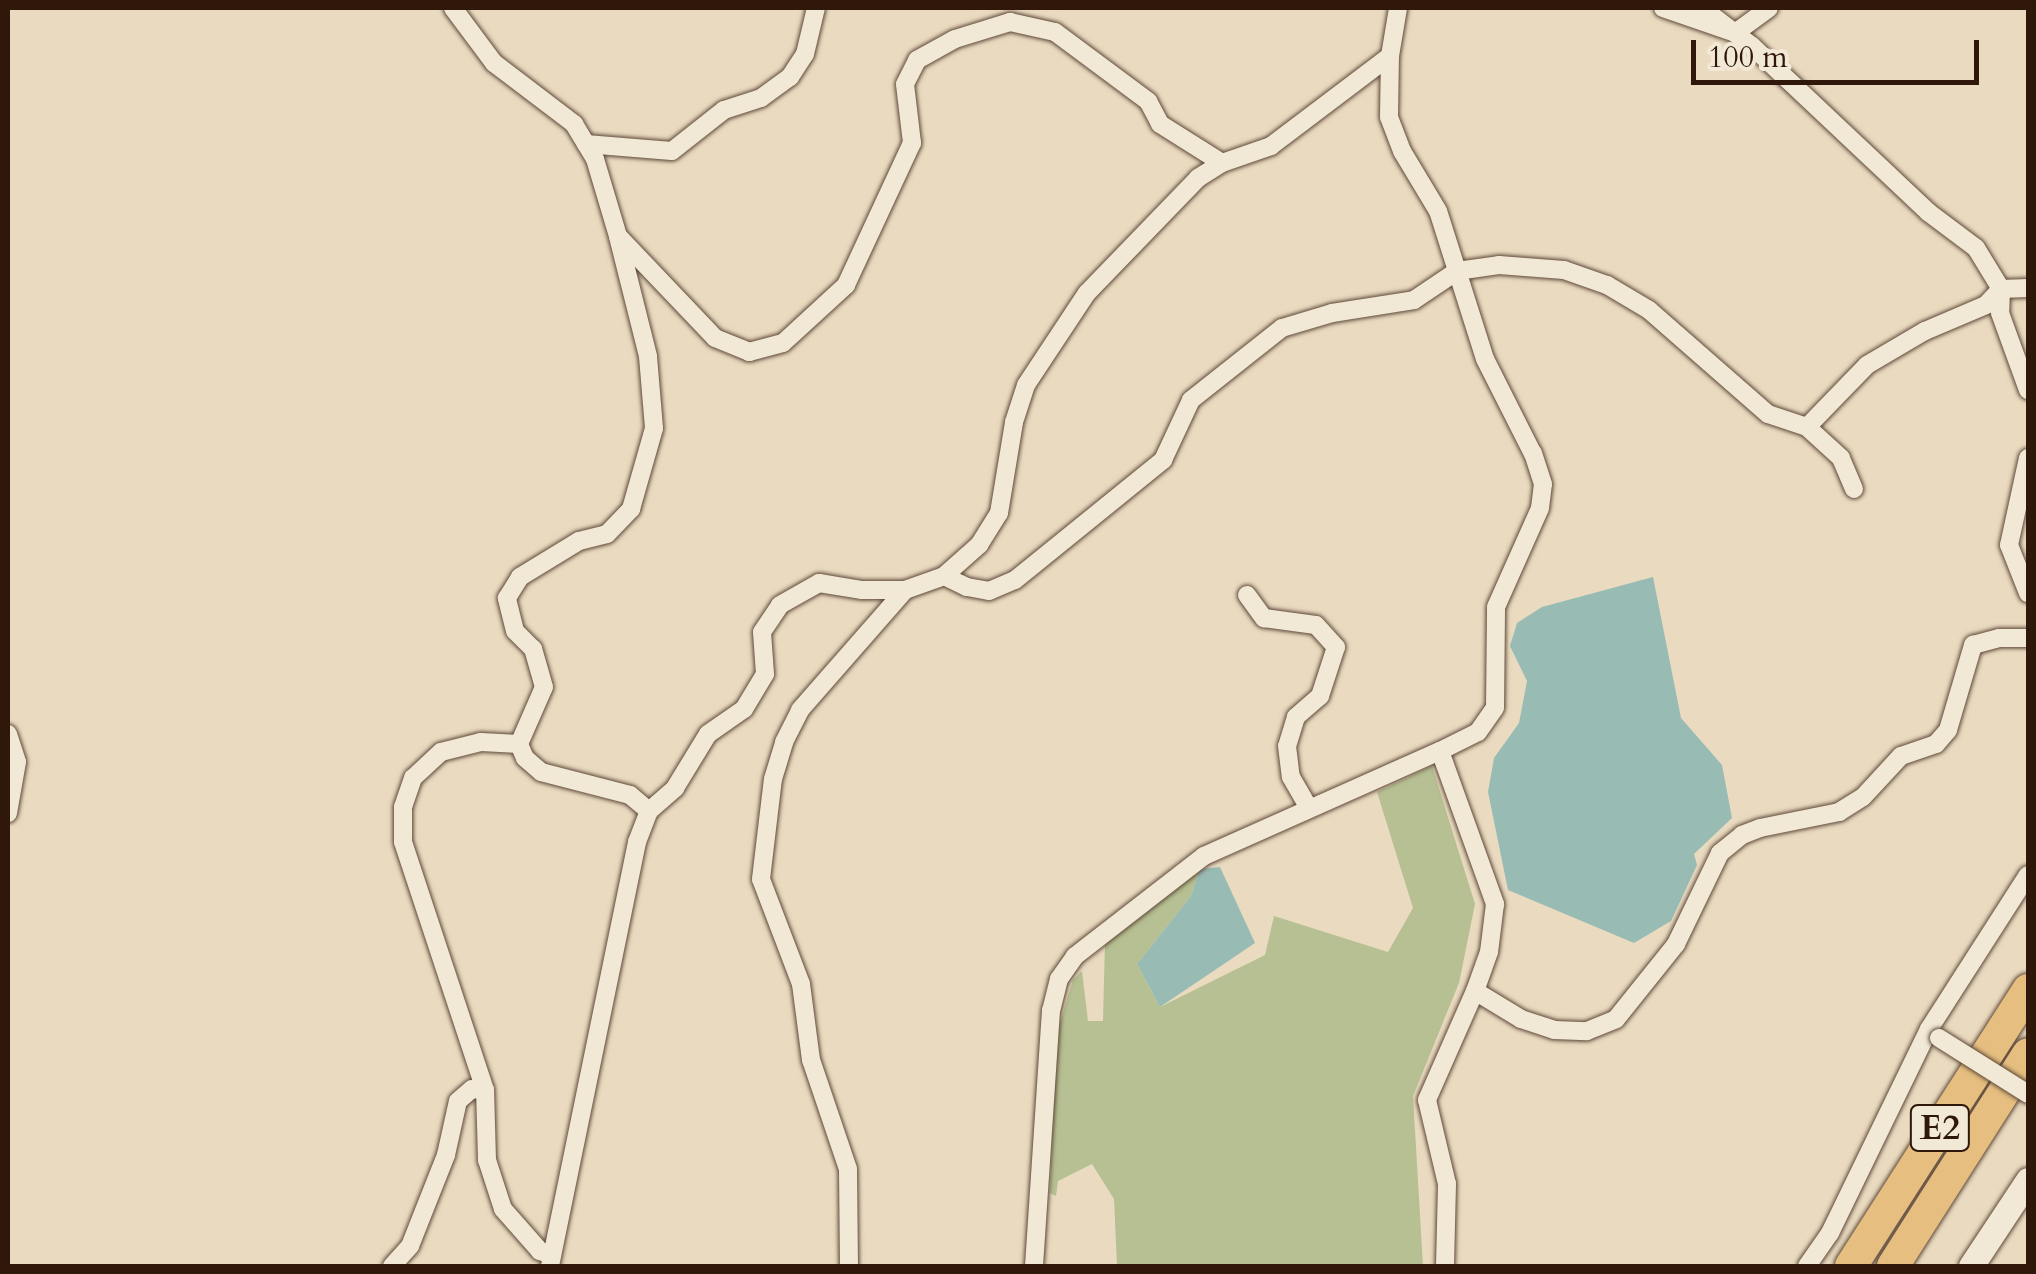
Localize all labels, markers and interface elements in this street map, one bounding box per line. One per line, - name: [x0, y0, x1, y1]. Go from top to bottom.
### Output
- scale bar: [1696, 20, 1984, 82]
- text: 100 m: [1708, 37, 1788, 78]
- road number: E2: [1908, 1098, 1972, 1158]

